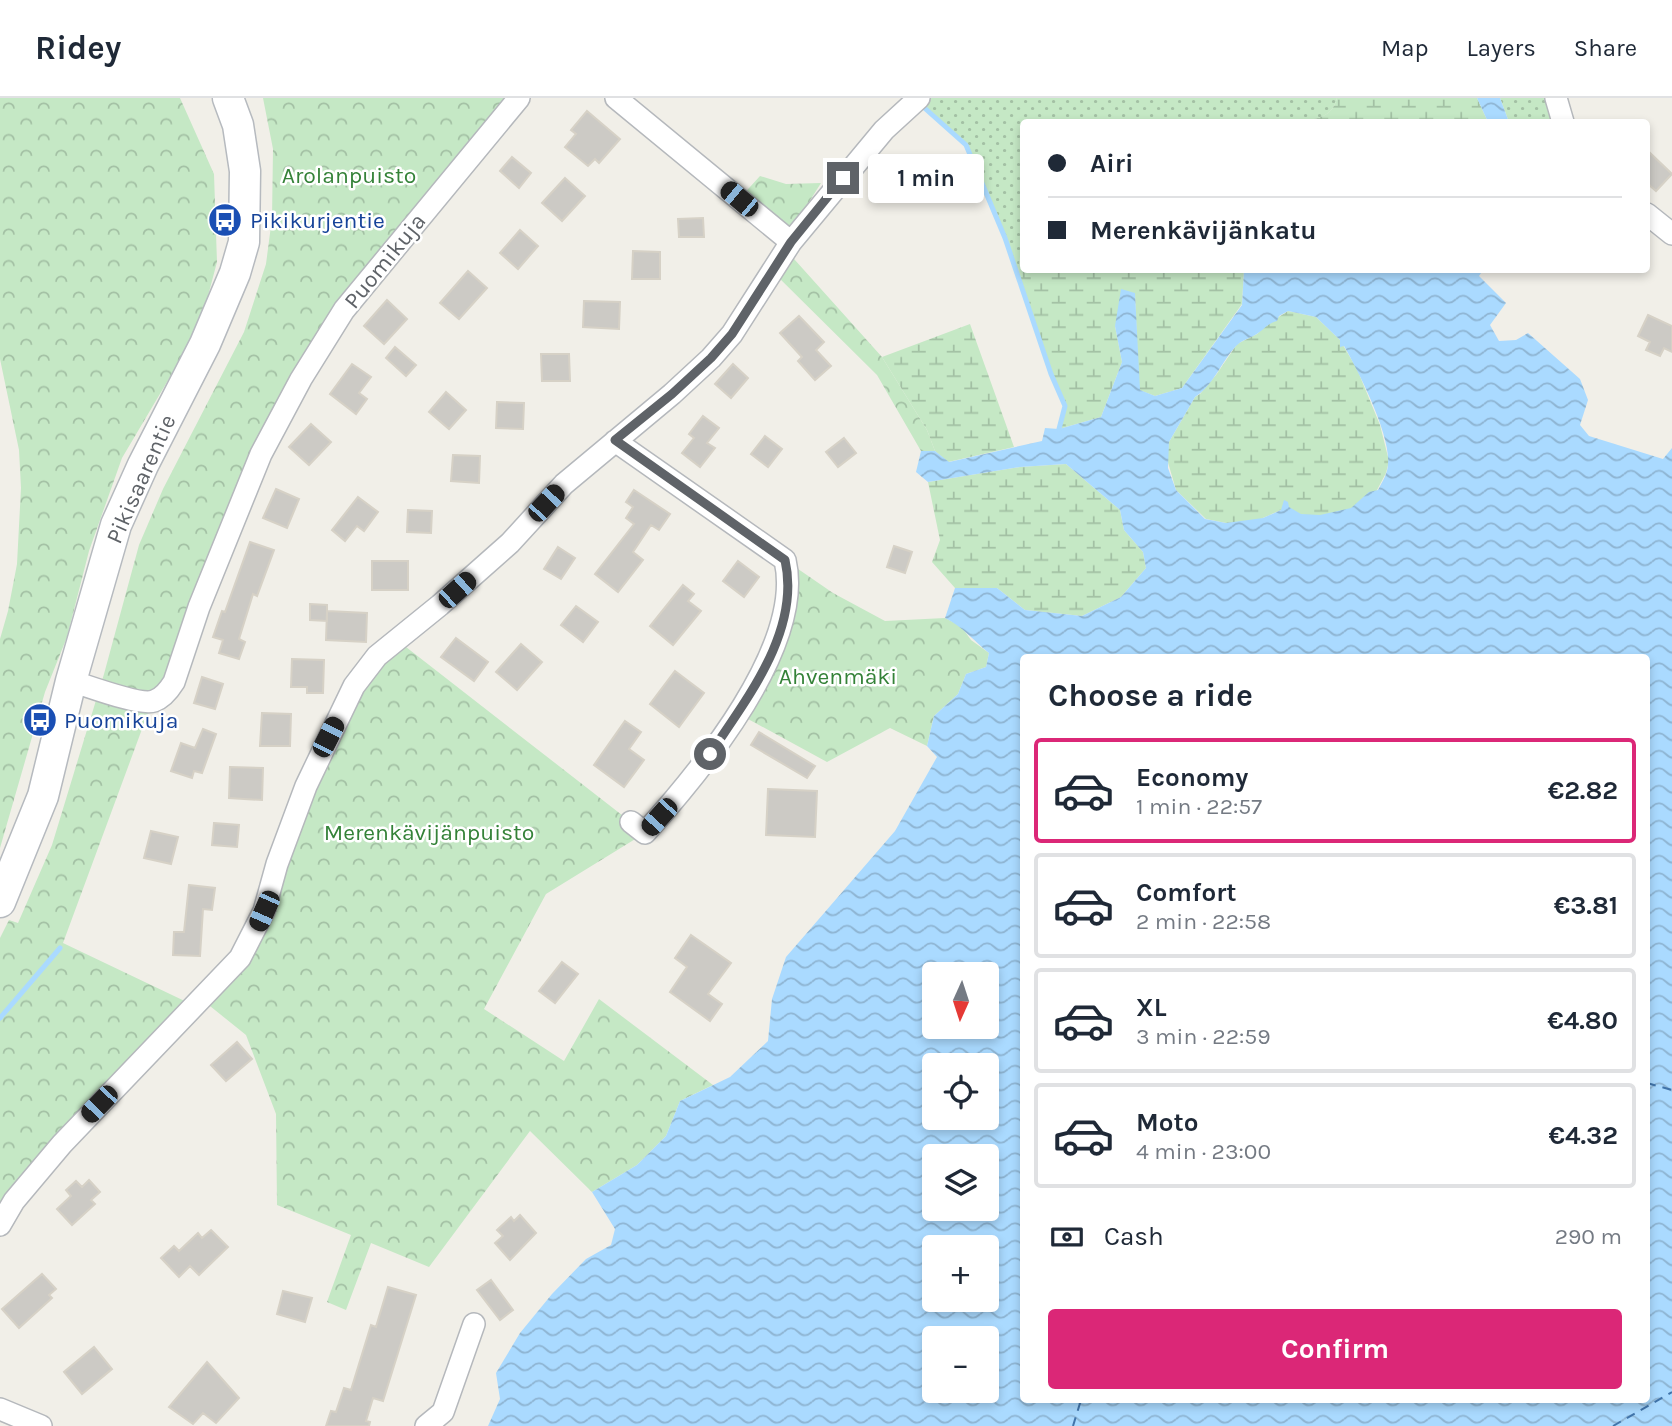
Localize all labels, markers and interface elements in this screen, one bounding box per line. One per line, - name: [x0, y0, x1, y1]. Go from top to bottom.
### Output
- text: Ridey: [35, 29, 121, 67]
- text: Map: [1381, 34, 1429, 62]
- text: Layers: [1467, 34, 1536, 62]
- text: Share: [1574, 34, 1637, 62]
- text: Airi: [1090, 148, 1134, 179]
- callout: 1 min: [868, 154, 983, 202]
- park label: Arolanpuisto: [282, 162, 416, 189]
- route end: [827, 162, 859, 194]
- text: 1 min: [897, 165, 955, 192]
- car: [717, 177, 762, 221]
- bus stop icon: Pikikurjentie: [206, 201, 244, 239]
- place label: Pikikurjentie: [250, 207, 385, 234]
- street label: Puomikuja: [339, 208, 431, 314]
- text: Merenkävijänkatu: [1090, 215, 1317, 246]
- street label: Pikisaarentie: [101, 410, 181, 548]
- car: [524, 480, 569, 526]
- car: [435, 568, 480, 612]
- park label: Ahvenmäki: [779, 663, 897, 690]
- text: Choose a ride: [1048, 677, 1253, 714]
- bus stop icon: Puomikuja: [21, 701, 59, 739]
- place label: Puomikuja: [64, 707, 178, 734]
- car: [310, 714, 347, 760]
- route start: [694, 738, 726, 770]
- icon: car: [1052, 759, 1115, 822]
- text: Economy: [1136, 762, 1248, 793]
- text: €2.82: [1548, 775, 1618, 806]
- text: 1 min · 22:57: [1136, 793, 1262, 820]
- car: [638, 794, 681, 840]
- park label: Merenkävijänpuisto: [324, 819, 534, 846]
- icon: car: [1052, 874, 1115, 937]
- text: Comfort: [1136, 877, 1237, 908]
- car: [246, 888, 283, 934]
- text: €3.81: [1554, 890, 1618, 921]
- text: 2 min · 22:58: [1136, 908, 1271, 935]
- north arrow: [922, 962, 999, 1040]
- map controls: [922, 962, 999, 1403]
- icon: car: [1052, 989, 1115, 1052]
- text: XL: [1136, 992, 1167, 1023]
- text: €4.80: [1547, 1005, 1618, 1036]
- text: 3 min · 22:59: [1136, 1023, 1271, 1050]
- button: locate: [922, 1053, 999, 1130]
- car: [77, 1082, 122, 1126]
- icon: car: [1052, 1104, 1115, 1167]
- text: Moto: [1136, 1107, 1198, 1138]
- text: €4.32: [1549, 1120, 1618, 1151]
- text: 4 min · 23:00: [1136, 1138, 1271, 1165]
- button: layers: [922, 1144, 999, 1221]
- icon: cash: [1048, 1218, 1086, 1256]
- text: Cash: [1104, 1221, 1164, 1252]
- text: 290 m: [1555, 1223, 1622, 1250]
- button: +: [922, 1235, 999, 1312]
- button: Confirm: [1048, 1309, 1622, 1389]
- button: −: [922, 1326, 999, 1403]

